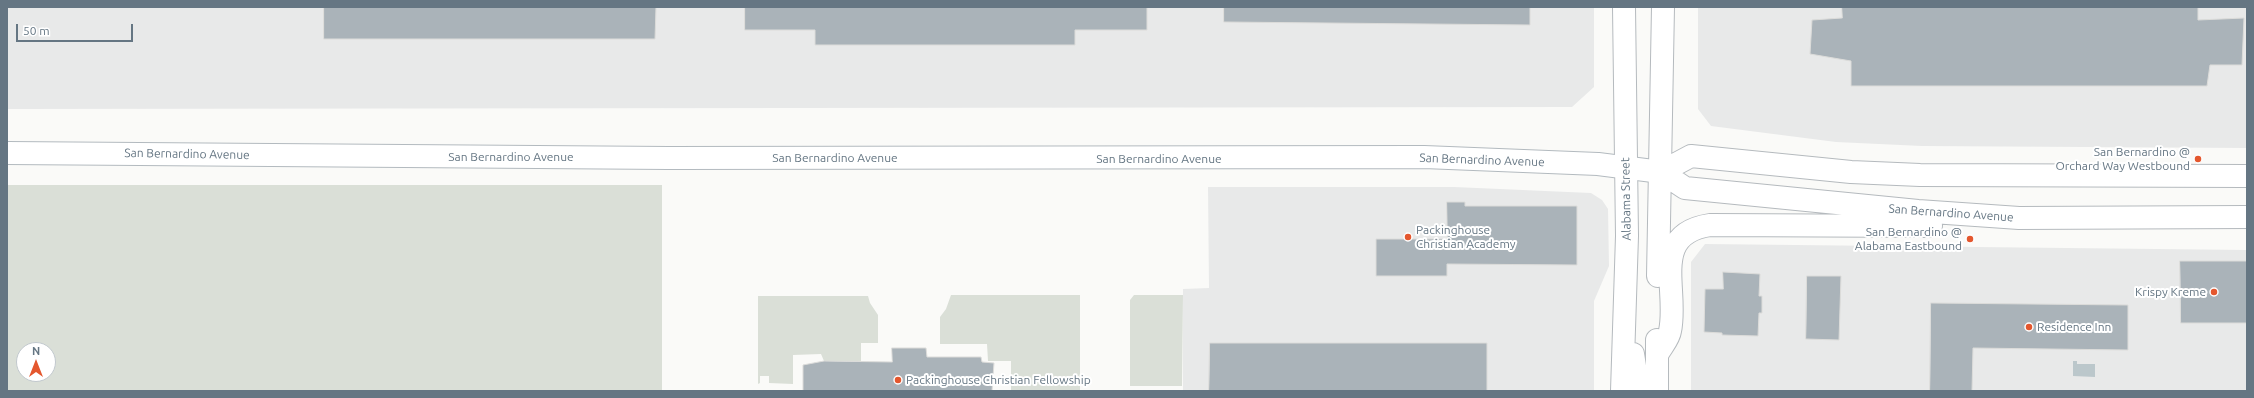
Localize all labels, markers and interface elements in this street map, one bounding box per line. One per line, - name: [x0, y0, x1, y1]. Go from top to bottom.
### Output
- scale bar: [18, 16, 135, 42]
- text: 50 m: [23, 24, 50, 37]
- place label: San Bernardino @ Orchard Way Westbound: [2055, 145, 2190, 173]
- street label: San Bernardino Avenue: [124, 146, 250, 162]
- street label: San Bernardino Avenue: [448, 150, 574, 164]
- street label: San Bernardino Avenue: [772, 151, 898, 165]
- street label: San Bernardino Avenue: [1419, 151, 1545, 169]
- street label: San Bernardino Avenue: [1096, 152, 1222, 166]
- marker: San Bernardino @ Orchard Way Westbound: [2193, 154, 2203, 164]
- street label: Alabama Street: [1618, 157, 1634, 241]
- street label: San Bernardino Avenue: [1888, 201, 2014, 225]
- place label: Packinghouse Christian Academy: [1416, 223, 1516, 251]
- place label: San Bernardino @ Alabama Eastbound: [1855, 225, 1962, 253]
- marker: Packinghouse Christian Academy: [1403, 232, 1413, 242]
- marker: San Bernardino @ Alabama Eastbound: [1965, 234, 1975, 244]
- place label: Krispy Kreme: [2135, 285, 2206, 299]
- marker: Krispy Kreme: [2209, 287, 2219, 297]
- place label: Residence Inn: [2037, 320, 2111, 334]
- marker: Residence Inn: [2024, 322, 2034, 332]
- north arrow: [16, 342, 56, 382]
- text: N: [32, 345, 40, 357]
- place label: Packinghouse Christian Fellowship: [906, 373, 1091, 387]
- marker: Packinghouse Christian Fellowship: [893, 375, 903, 385]

